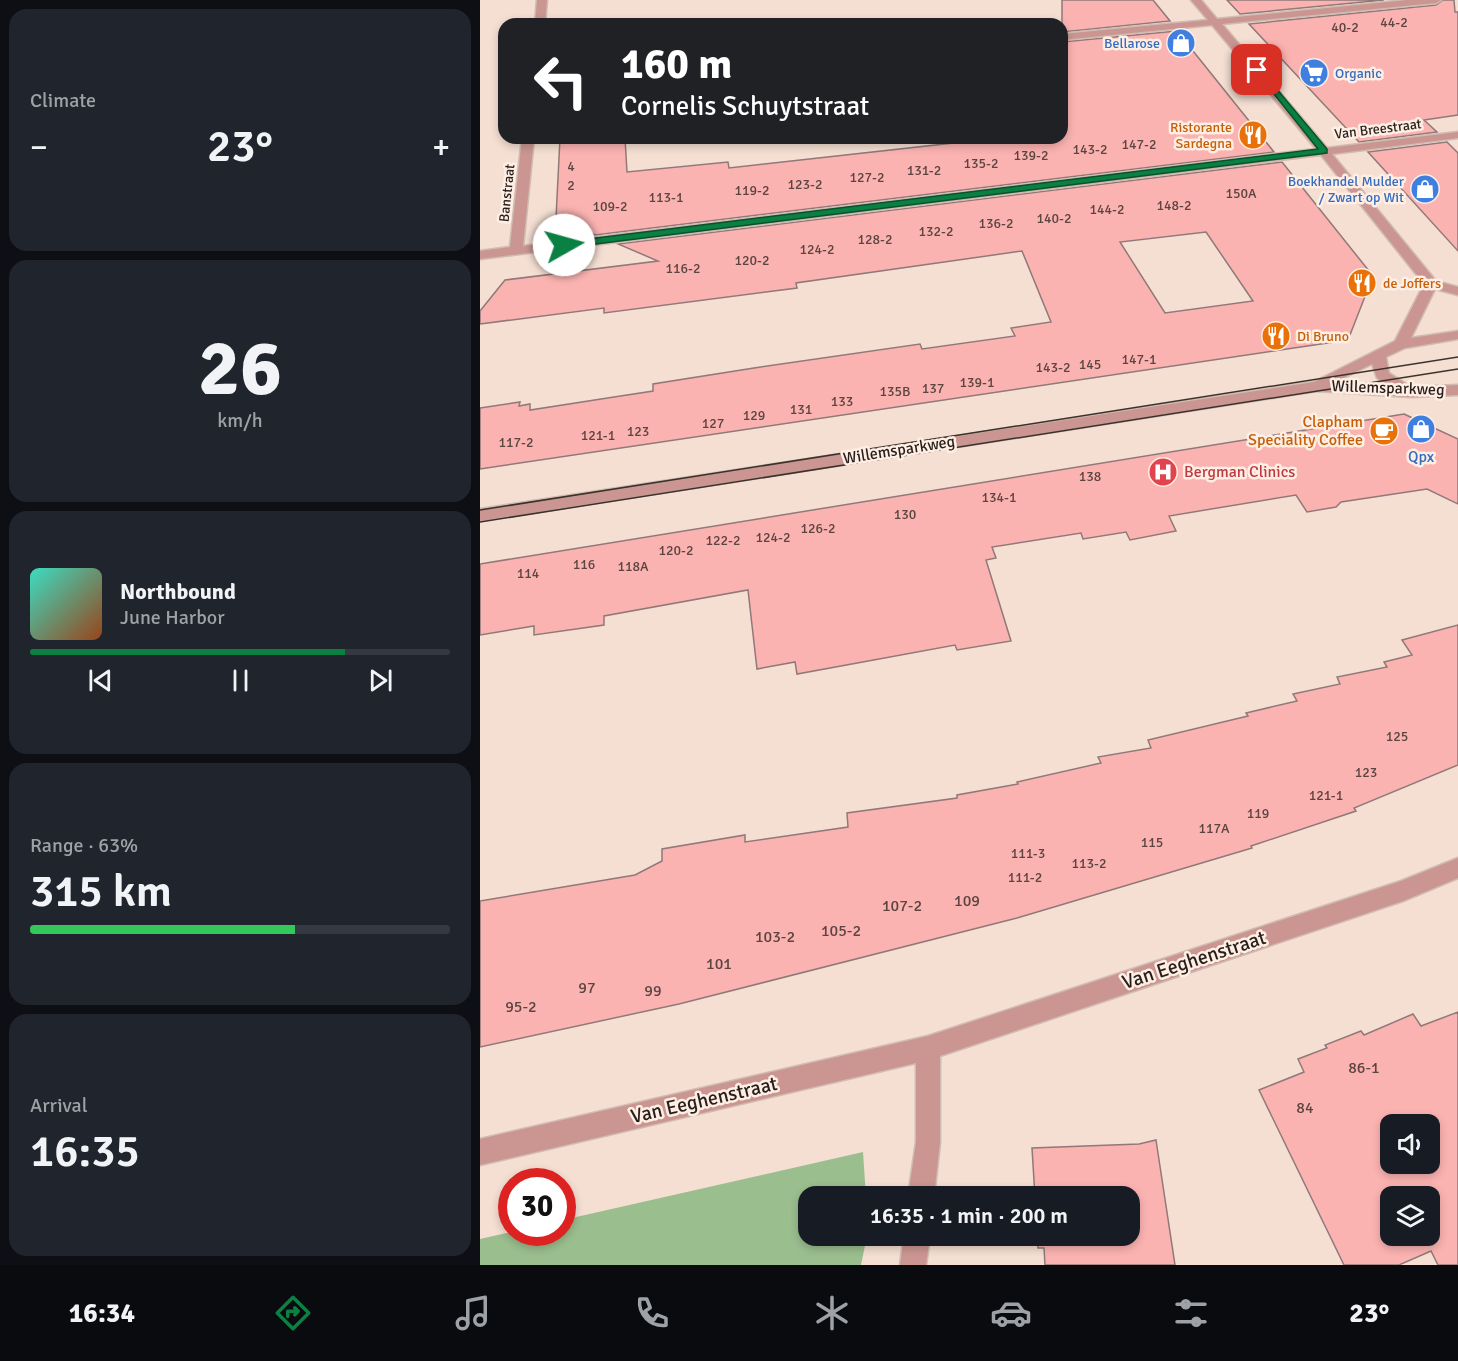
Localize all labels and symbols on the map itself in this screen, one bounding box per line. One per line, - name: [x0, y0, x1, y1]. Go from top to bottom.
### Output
- house number: 44-2: [1380, 14, 1408, 31]
- house number: 40-2: [1331, 19, 1359, 36]
- shop icon: Bellarose: [1165, 27, 1197, 59]
- place label: Bellarose: [1104, 35, 1160, 52]
- pin: [1231, 44, 1282, 95]
- supermarket icon: Organic: [1298, 57, 1330, 89]
- place label: Organic: [1335, 65, 1382, 82]
- street label: Van Breestraat: [1334, 115, 1423, 143]
- place label: Ristorante Sardegna: [1170, 119, 1232, 152]
- restaurant icon: Ristorante Sardegna: [1237, 119, 1269, 151]
- house number: 147-2: [1121, 136, 1157, 153]
- house number: 143-2: [1072, 141, 1108, 158]
- house number: 139-2: [1013, 147, 1049, 164]
- house number: 135-2: [963, 155, 999, 172]
- house number: 4: [567, 158, 575, 175]
- house number: 131-2: [907, 162, 941, 179]
- street label: Banstraat: [496, 163, 519, 223]
- house number: 127-2: [849, 169, 885, 186]
- place label: Boekhandel Mulder / Zwart op Wit: [1288, 173, 1405, 206]
- shop icon: Boekhandel Mulder / Zwart op Wit: [1409, 173, 1441, 205]
- house number: 123-2: [787, 176, 823, 193]
- house number: 2: [567, 177, 575, 194]
- house number: 119-2: [734, 182, 770, 199]
- house number: 150A: [1225, 185, 1257, 202]
- house number: 113-1: [648, 189, 684, 206]
- house number: 148-2: [1156, 197, 1192, 214]
- house number: 109-2: [592, 198, 628, 215]
- house number: 144-2: [1089, 201, 1125, 218]
- house number: 140-2: [1036, 210, 1072, 227]
- position arrow: [532, 213, 596, 277]
- house number: 136-2: [978, 215, 1014, 232]
- house number: 132-2: [918, 223, 954, 240]
- house number: 128-2: [857, 231, 893, 248]
- house number: 124-2: [799, 241, 835, 258]
- house number: 120-2: [734, 252, 770, 269]
- house number: 116-2: [665, 260, 701, 277]
- restaurant icon: de Joffers: [1346, 267, 1378, 299]
- place label: de Joffers: [1383, 275, 1441, 292]
- restaurant icon: Di Bruno: [1260, 320, 1292, 352]
- place label: Di Bruno: [1297, 328, 1349, 345]
- house number: 147-1: [1121, 351, 1157, 368]
- house number: 145: [1079, 356, 1101, 373]
- house number: 143-2: [1035, 359, 1071, 376]
- house number: 139-1: [959, 374, 995, 391]
- street label: Willemsparkweg: [1331, 376, 1445, 400]
- house number: 137: [922, 380, 944, 397]
- house number: 135B: [879, 383, 911, 400]
- house number: 133: [831, 393, 853, 410]
- house number: 131: [790, 401, 812, 418]
- house number: 129: [743, 407, 765, 424]
- place label: Clapham Speciality Coffee: [1248, 412, 1363, 450]
- shop icon: Qpx: [1405, 413, 1437, 445]
- house number: 127: [702, 415, 724, 432]
- cafe icon: Clapham Speciality Coffee: [1368, 415, 1400, 447]
- house number: 123: [627, 423, 649, 440]
- house number: 121-1: [581, 427, 615, 444]
- street label: Willemsparkweg: [842, 431, 956, 469]
- house number: 117-2: [498, 434, 534, 451]
- place label: Qpx: [1408, 447, 1435, 467]
- hospital icon: Bergman Clinics: [1147, 456, 1179, 488]
- place label: Bergman Clinics: [1184, 462, 1295, 482]
- house number: 138: [1079, 468, 1101, 485]
- house number: 134-1: [981, 489, 1017, 506]
- house number: 130: [894, 506, 916, 523]
- house number: 126-2: [800, 520, 836, 537]
- house number: 124-2: [755, 529, 791, 546]
- house number: 122-2: [705, 532, 741, 549]
- house number: 120-2: [658, 542, 694, 559]
- house number: 116: [573, 556, 595, 573]
- house number: 118A: [617, 558, 649, 575]
- house number: 114: [517, 565, 540, 582]
- house number: 125: [1386, 728, 1408, 745]
- house number: 123: [1355, 764, 1377, 781]
- house number: 121-1: [1309, 787, 1343, 804]
- house number: 119: [1247, 805, 1269, 822]
- house number: 117A: [1198, 820, 1230, 837]
- house number: 115: [1141, 834, 1163, 851]
- house number: 111-3: [1011, 845, 1045, 862]
- house number: 113-2: [1071, 855, 1107, 872]
- house number: 111-2: [1008, 869, 1042, 886]
- house number: 109: [954, 891, 980, 911]
- house number: 107-2: [882, 896, 922, 916]
- house number: 105-2: [821, 921, 861, 941]
- street label: Van Eeghenstraat: [1119, 925, 1269, 995]
- house number: 103-2: [755, 927, 795, 947]
- house number: 101: [706, 954, 732, 974]
- house number: 97: [578, 978, 596, 998]
- house number: 99: [644, 981, 662, 1001]
- house number: 95-2: [505, 997, 537, 1017]
- house number: 86-1: [1348, 1058, 1380, 1078]
- street label: Van Eeghenstraat: [628, 1071, 780, 1129]
- house number: 84: [1296, 1098, 1314, 1118]
- speed limit sign: 30: [498, 1168, 576, 1246]

